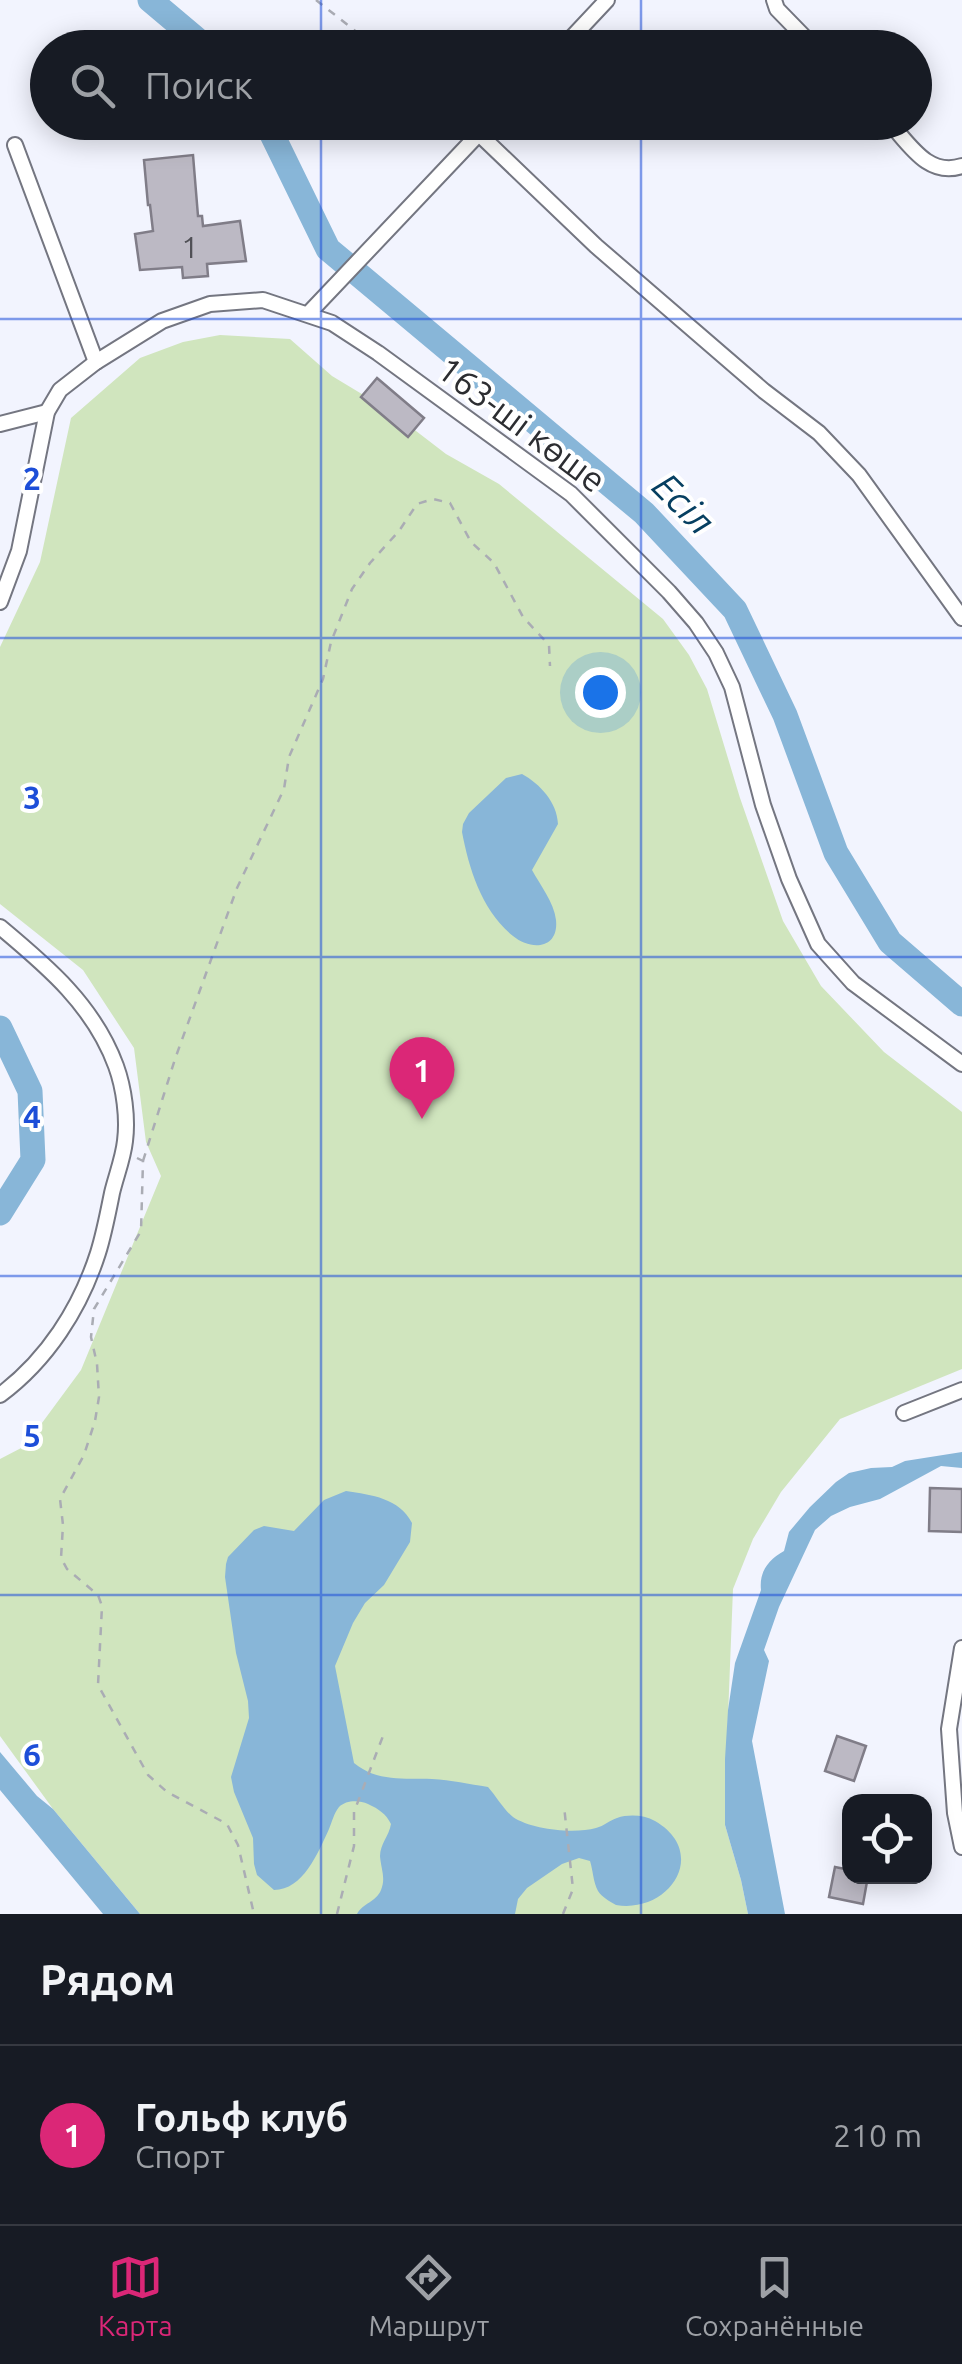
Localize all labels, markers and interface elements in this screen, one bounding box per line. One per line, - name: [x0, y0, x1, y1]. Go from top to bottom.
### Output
- search box: [30, 30, 932, 140]
- icon: search: [65, 58, 120, 113]
- text: Поиск: [145, 64, 253, 106]
- house number: 1: [182, 230, 198, 264]
- street label: 163-ші көше: [430, 348, 614, 500]
- text: 2: [23, 460, 41, 496]
- water label: Есіл: [645, 464, 723, 542]
- your location: [575, 667, 626, 718]
- text: 3: [23, 779, 41, 815]
- pin: 1: [390, 1036, 454, 1119]
- text: 4: [23, 1098, 41, 1134]
- text: 5: [23, 1417, 41, 1453]
- text: 6: [23, 1736, 41, 1772]
- map controls: [842, 1794, 932, 1884]
- button: locate: [842, 1794, 932, 1884]
- text: Рядом: [40, 1956, 175, 2003]
- text: Гольф клуб: [135, 2096, 348, 2138]
- text: 1: [63, 2117, 82, 2153]
- text: 210 m: [833, 2117, 922, 2153]
- text: Спорт: [135, 2138, 225, 2174]
- tab: Карта: [98, 2250, 173, 2341]
- tab: Маршрут: [368, 2250, 489, 2341]
- tab: Сохранённые: [685, 2250, 864, 2341]

